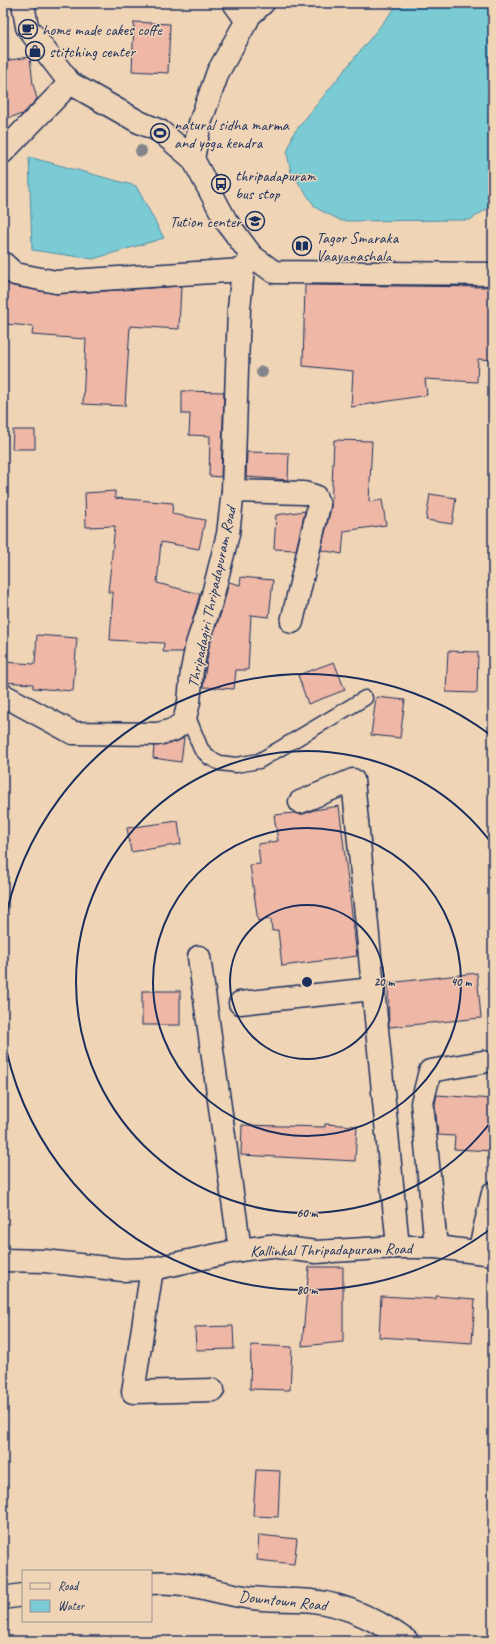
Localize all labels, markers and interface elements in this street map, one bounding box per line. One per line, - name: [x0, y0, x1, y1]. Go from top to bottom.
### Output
- cafe icon: home made cakes coffe: [17, 18, 39, 40]
- place label: home made cakes coffe: [42, 20, 163, 40]
- shop icon: stitching center: [24, 40, 46, 62]
- place label: stitching center: [49, 42, 136, 62]
- place label: natural sidha marma and yoga kendra: [174, 115, 290, 153]
- sports icon: natural sidha marma and yoga kendra: [149, 122, 171, 144]
- place label: thripadapuram bus stop: [235, 166, 317, 204]
- bus stop icon: thripadapuram bus stop: [210, 173, 232, 195]
- school or university icon: Tution center: [244, 210, 266, 232]
- place label: Tution center: [170, 212, 242, 232]
- place label: Tagor Smaraka Vaayanashala: [316, 228, 400, 266]
- library icon: Tagor Smaraka Vaayanashala: [291, 235, 313, 257]
- street label: Thripadagiri Thripadapuram Road: [183, 502, 242, 690]
- text: 20 m: [374, 974, 395, 990]
- text: 40 m: [451, 974, 472, 990]
- centre of rings: [300, 975, 314, 989]
- text: 60 m: [297, 1205, 319, 1221]
- street label: Kallinkal Thripadapuram Road: [250, 1239, 415, 1261]
- text: 80 m: [297, 1282, 318, 1298]
- legend: [22, 1570, 152, 1622]
- text: Road: [58, 1578, 80, 1594]
- street label: Downtown Road: [238, 1586, 330, 1616]
- text: Water: [58, 1598, 86, 1614]

